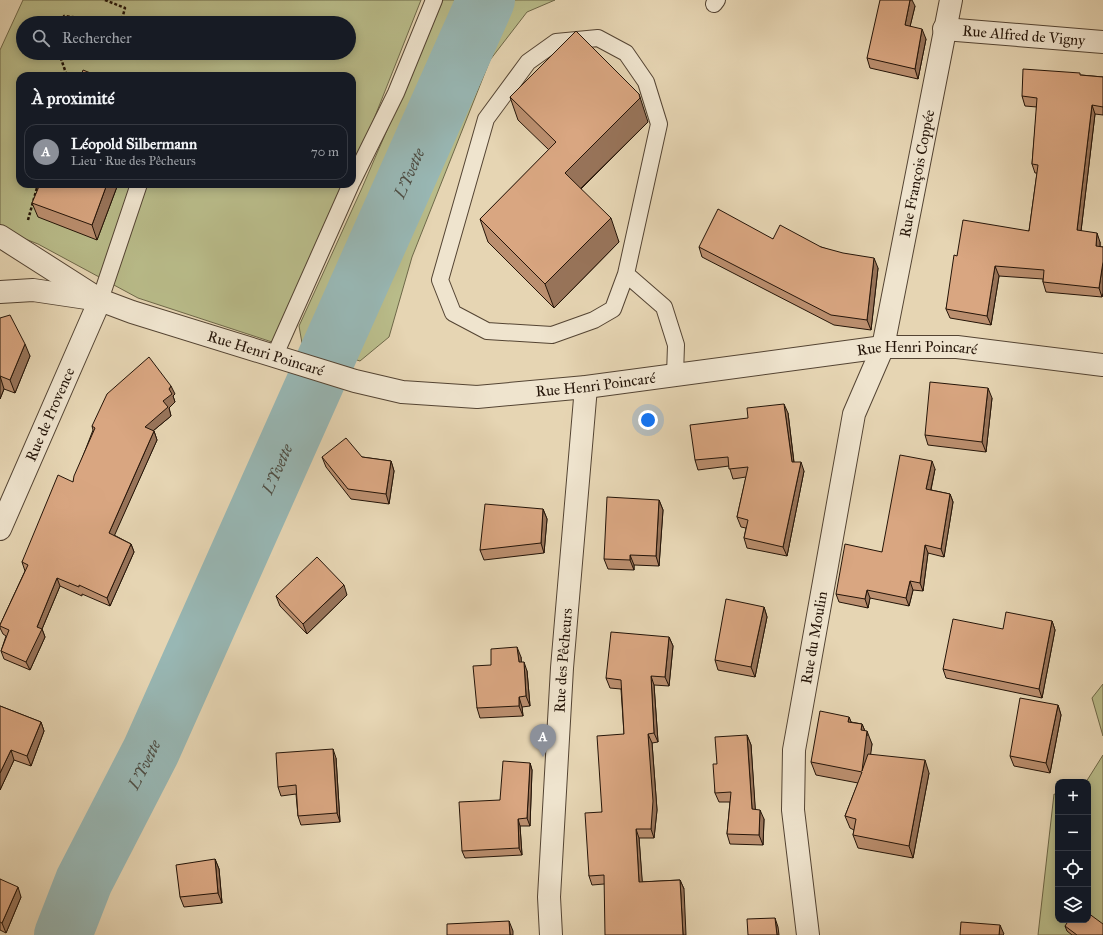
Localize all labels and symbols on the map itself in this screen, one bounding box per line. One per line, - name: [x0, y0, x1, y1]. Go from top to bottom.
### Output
- street label: Rue Alfred de Vigny: [962, 22, 1087, 50]
- street label: Rue François Coppée: [896, 108, 938, 239]
- water label: L'Yvette: [389, 144, 429, 202]
- street label: Rue Henri Poincaré: [205, 327, 327, 380]
- street label: Rue Henri Poincaré: [856, 338, 979, 359]
- street label: Rue de Provence: [22, 365, 78, 464]
- street label: Rue Henri Poincaré: [535, 369, 657, 401]
- your location: [638, 410, 658, 430]
- water label: L'Yvette: [257, 440, 297, 498]
- street label: Rue du Moulin: [797, 590, 831, 686]
- street label: Rue des Pêcheurs: [550, 607, 576, 713]
- pin: A: [530, 724, 556, 757]
- water label: L'Yvette: [123, 736, 165, 793]

